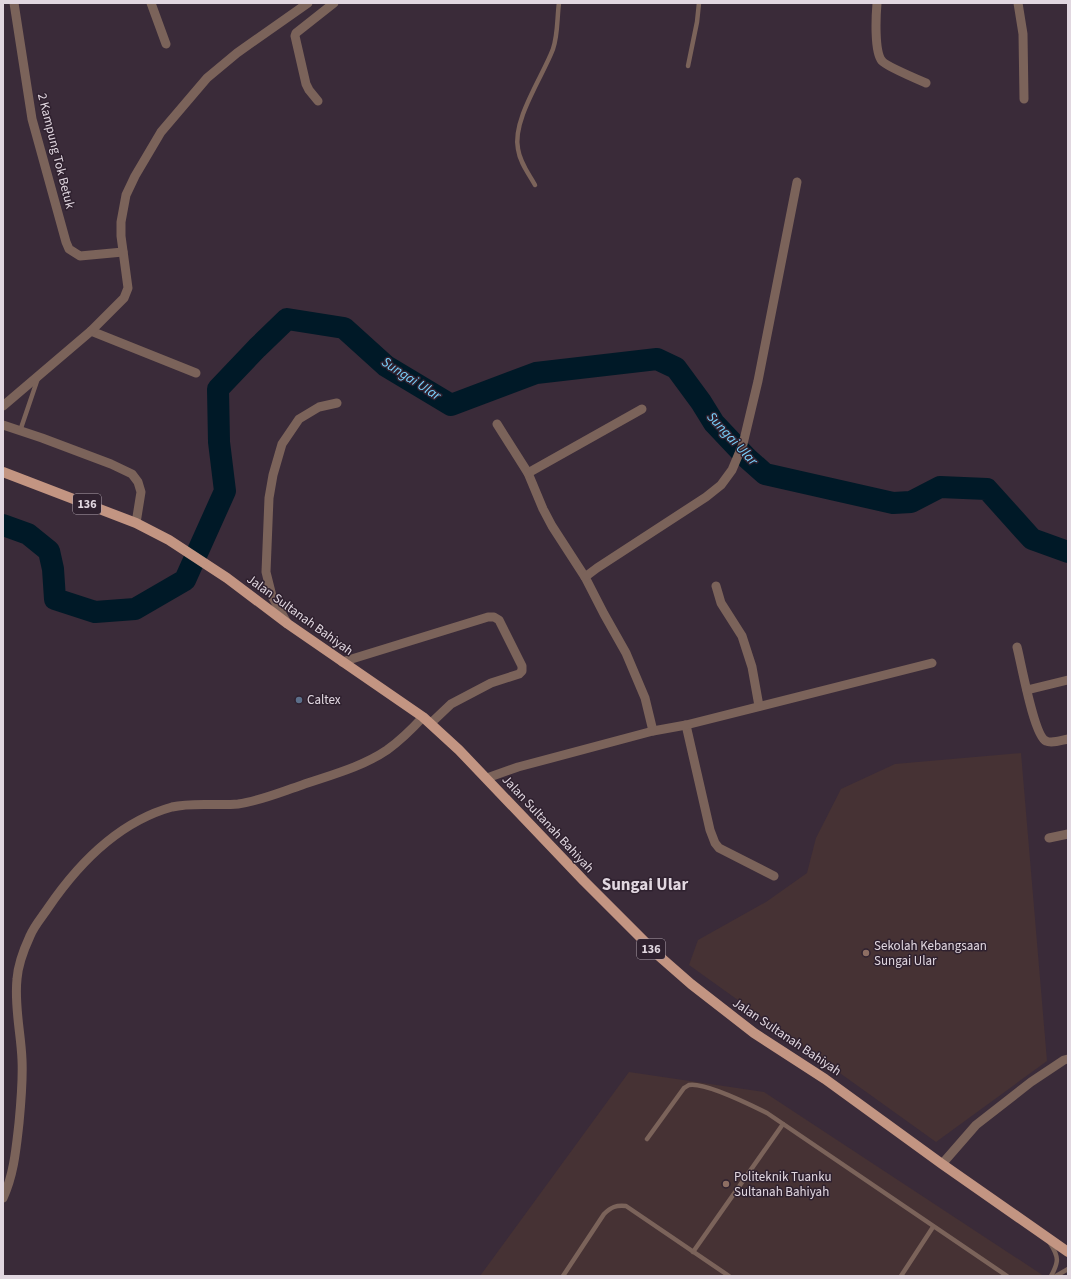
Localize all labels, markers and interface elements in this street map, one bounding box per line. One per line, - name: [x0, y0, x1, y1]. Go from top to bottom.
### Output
- street label: 2 Kampung Tok Betuk: [33, 91, 79, 211]
- water label: Sungai Ular: [377, 352, 446, 406]
- water label: Sungai Ular: [702, 408, 763, 471]
- road number: 136: [73, 494, 101, 514]
- street label: Jalan Sultanah Bahiyah: [243, 570, 357, 660]
- place label: Caltex: [307, 691, 341, 709]
- marker: Caltex: [294, 695, 304, 705]
- street label: Jalan Sultanah Bahiyah: [498, 771, 598, 877]
- district label: Sungai Ular: [602, 873, 688, 897]
- place label: Sekolah Kebangsaan Sungai Ular: [874, 937, 987, 970]
- road number: 136: [637, 939, 665, 959]
- marker: Sekolah Kebangsaan Sungai Ular: [861, 948, 871, 958]
- street label: Jalan Sultanah Bahiyah: [729, 994, 845, 1080]
- place label: Politeknik Tuanku Sultanah Bahiyah: [734, 1168, 831, 1201]
- marker: Politeknik Tuanku Sultanah Bahiyah: [721, 1179, 731, 1189]

